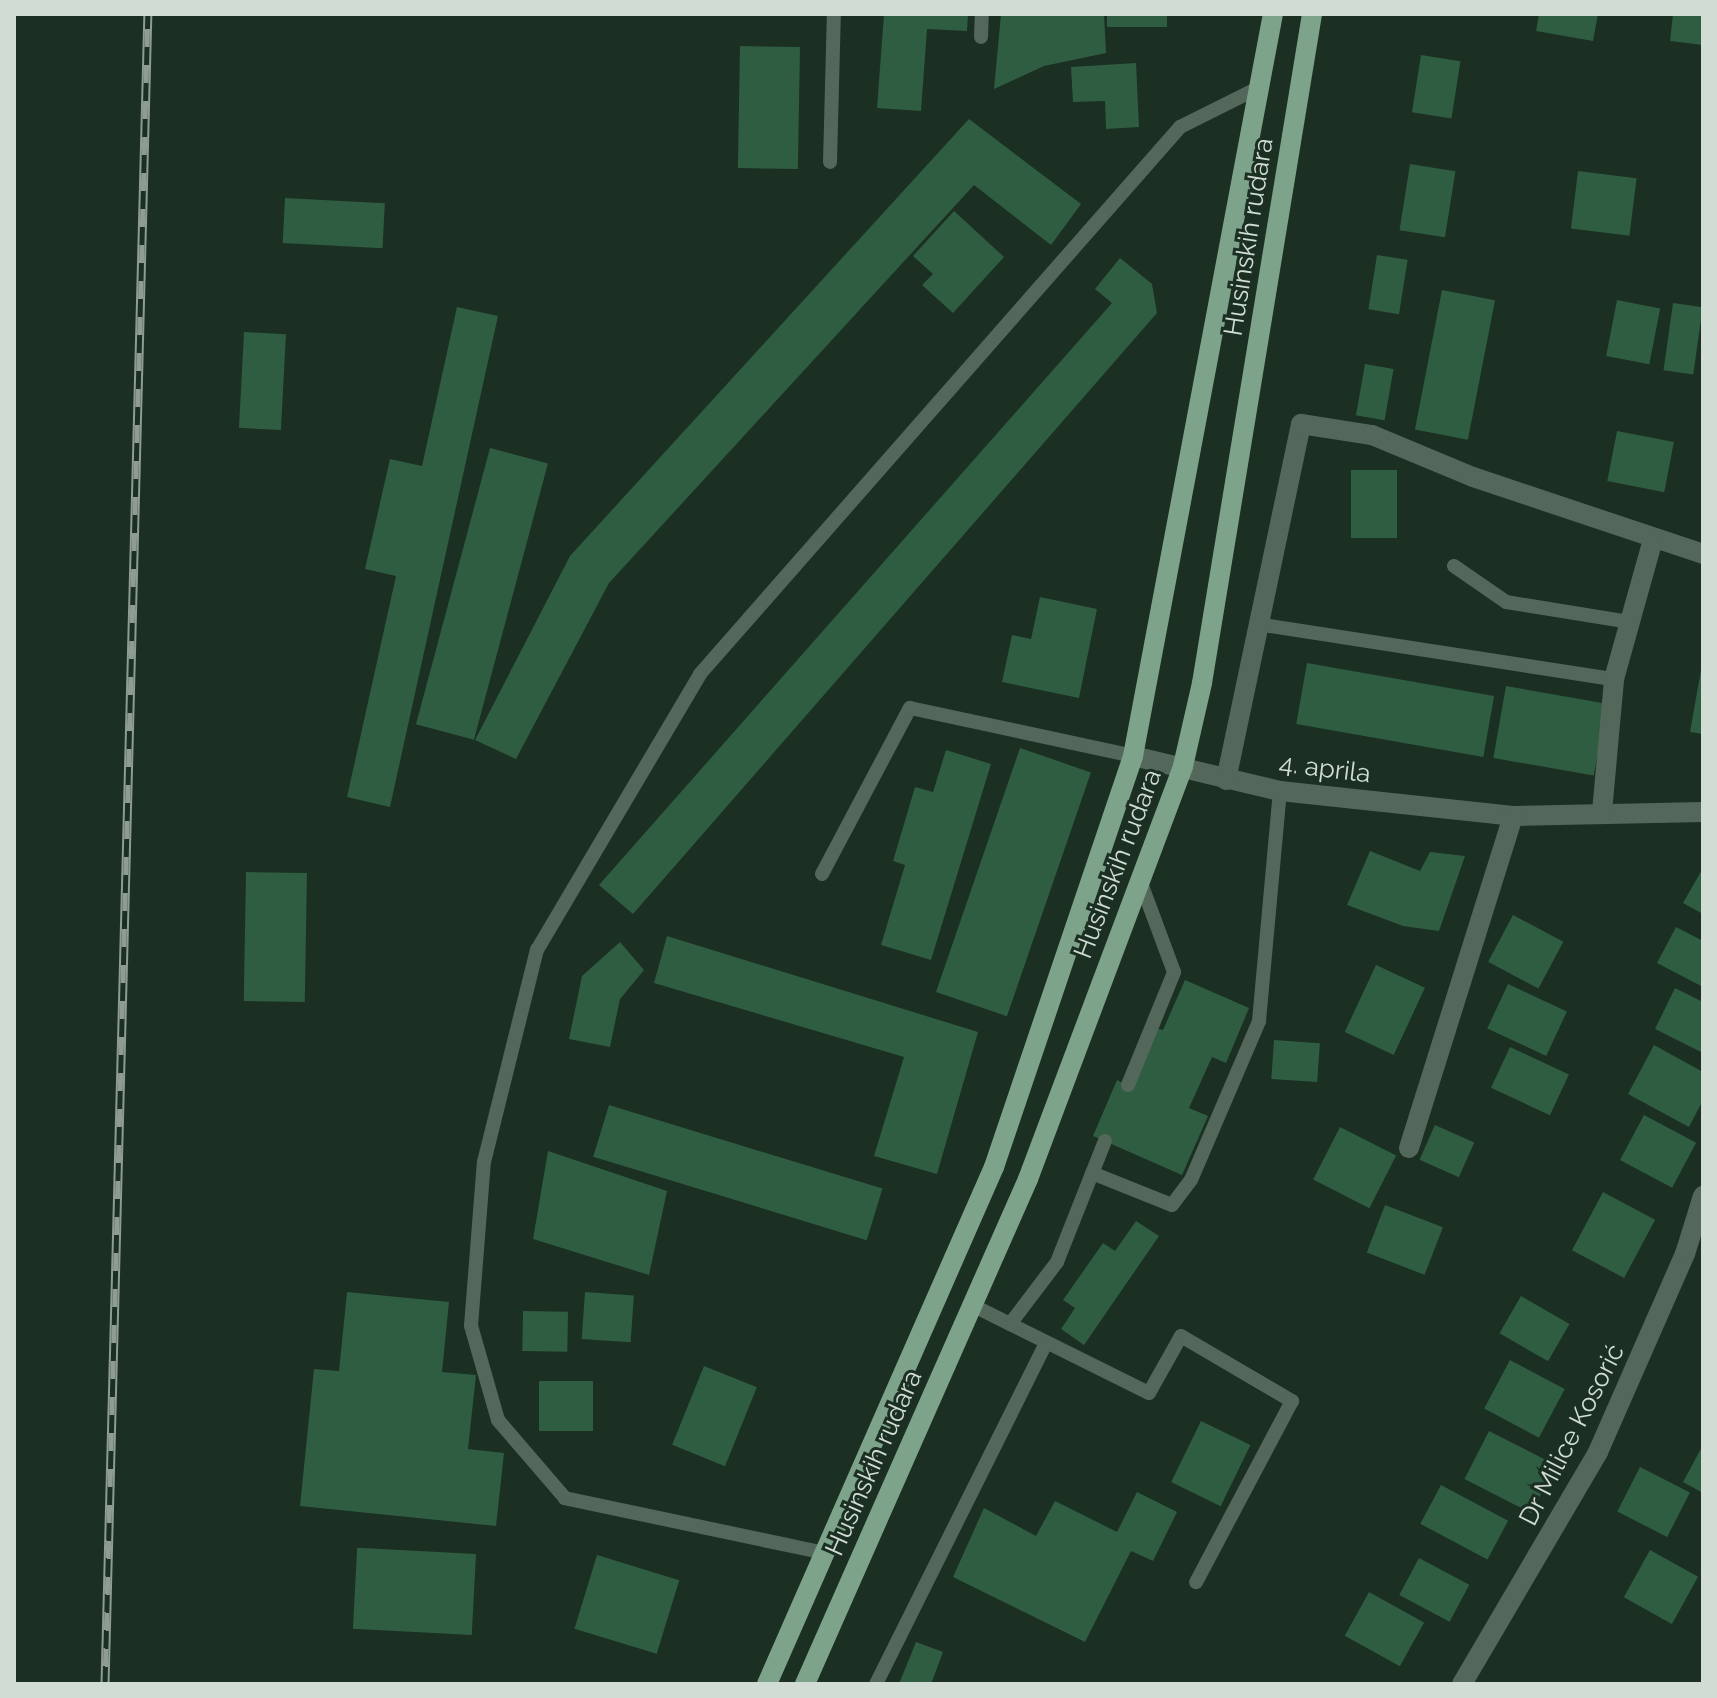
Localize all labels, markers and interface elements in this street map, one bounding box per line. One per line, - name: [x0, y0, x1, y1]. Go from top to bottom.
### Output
- street label: Husinskih rudara: [1218, 136, 1280, 338]
- street label: 4. aprila: [1277, 748, 1373, 790]
- street label: Husinskih rudara: [1068, 765, 1168, 963]
- street label: Dr Milice Kosorić: [1513, 1339, 1631, 1531]
- street label: Husinskih rudara: [819, 1365, 929, 1561]

